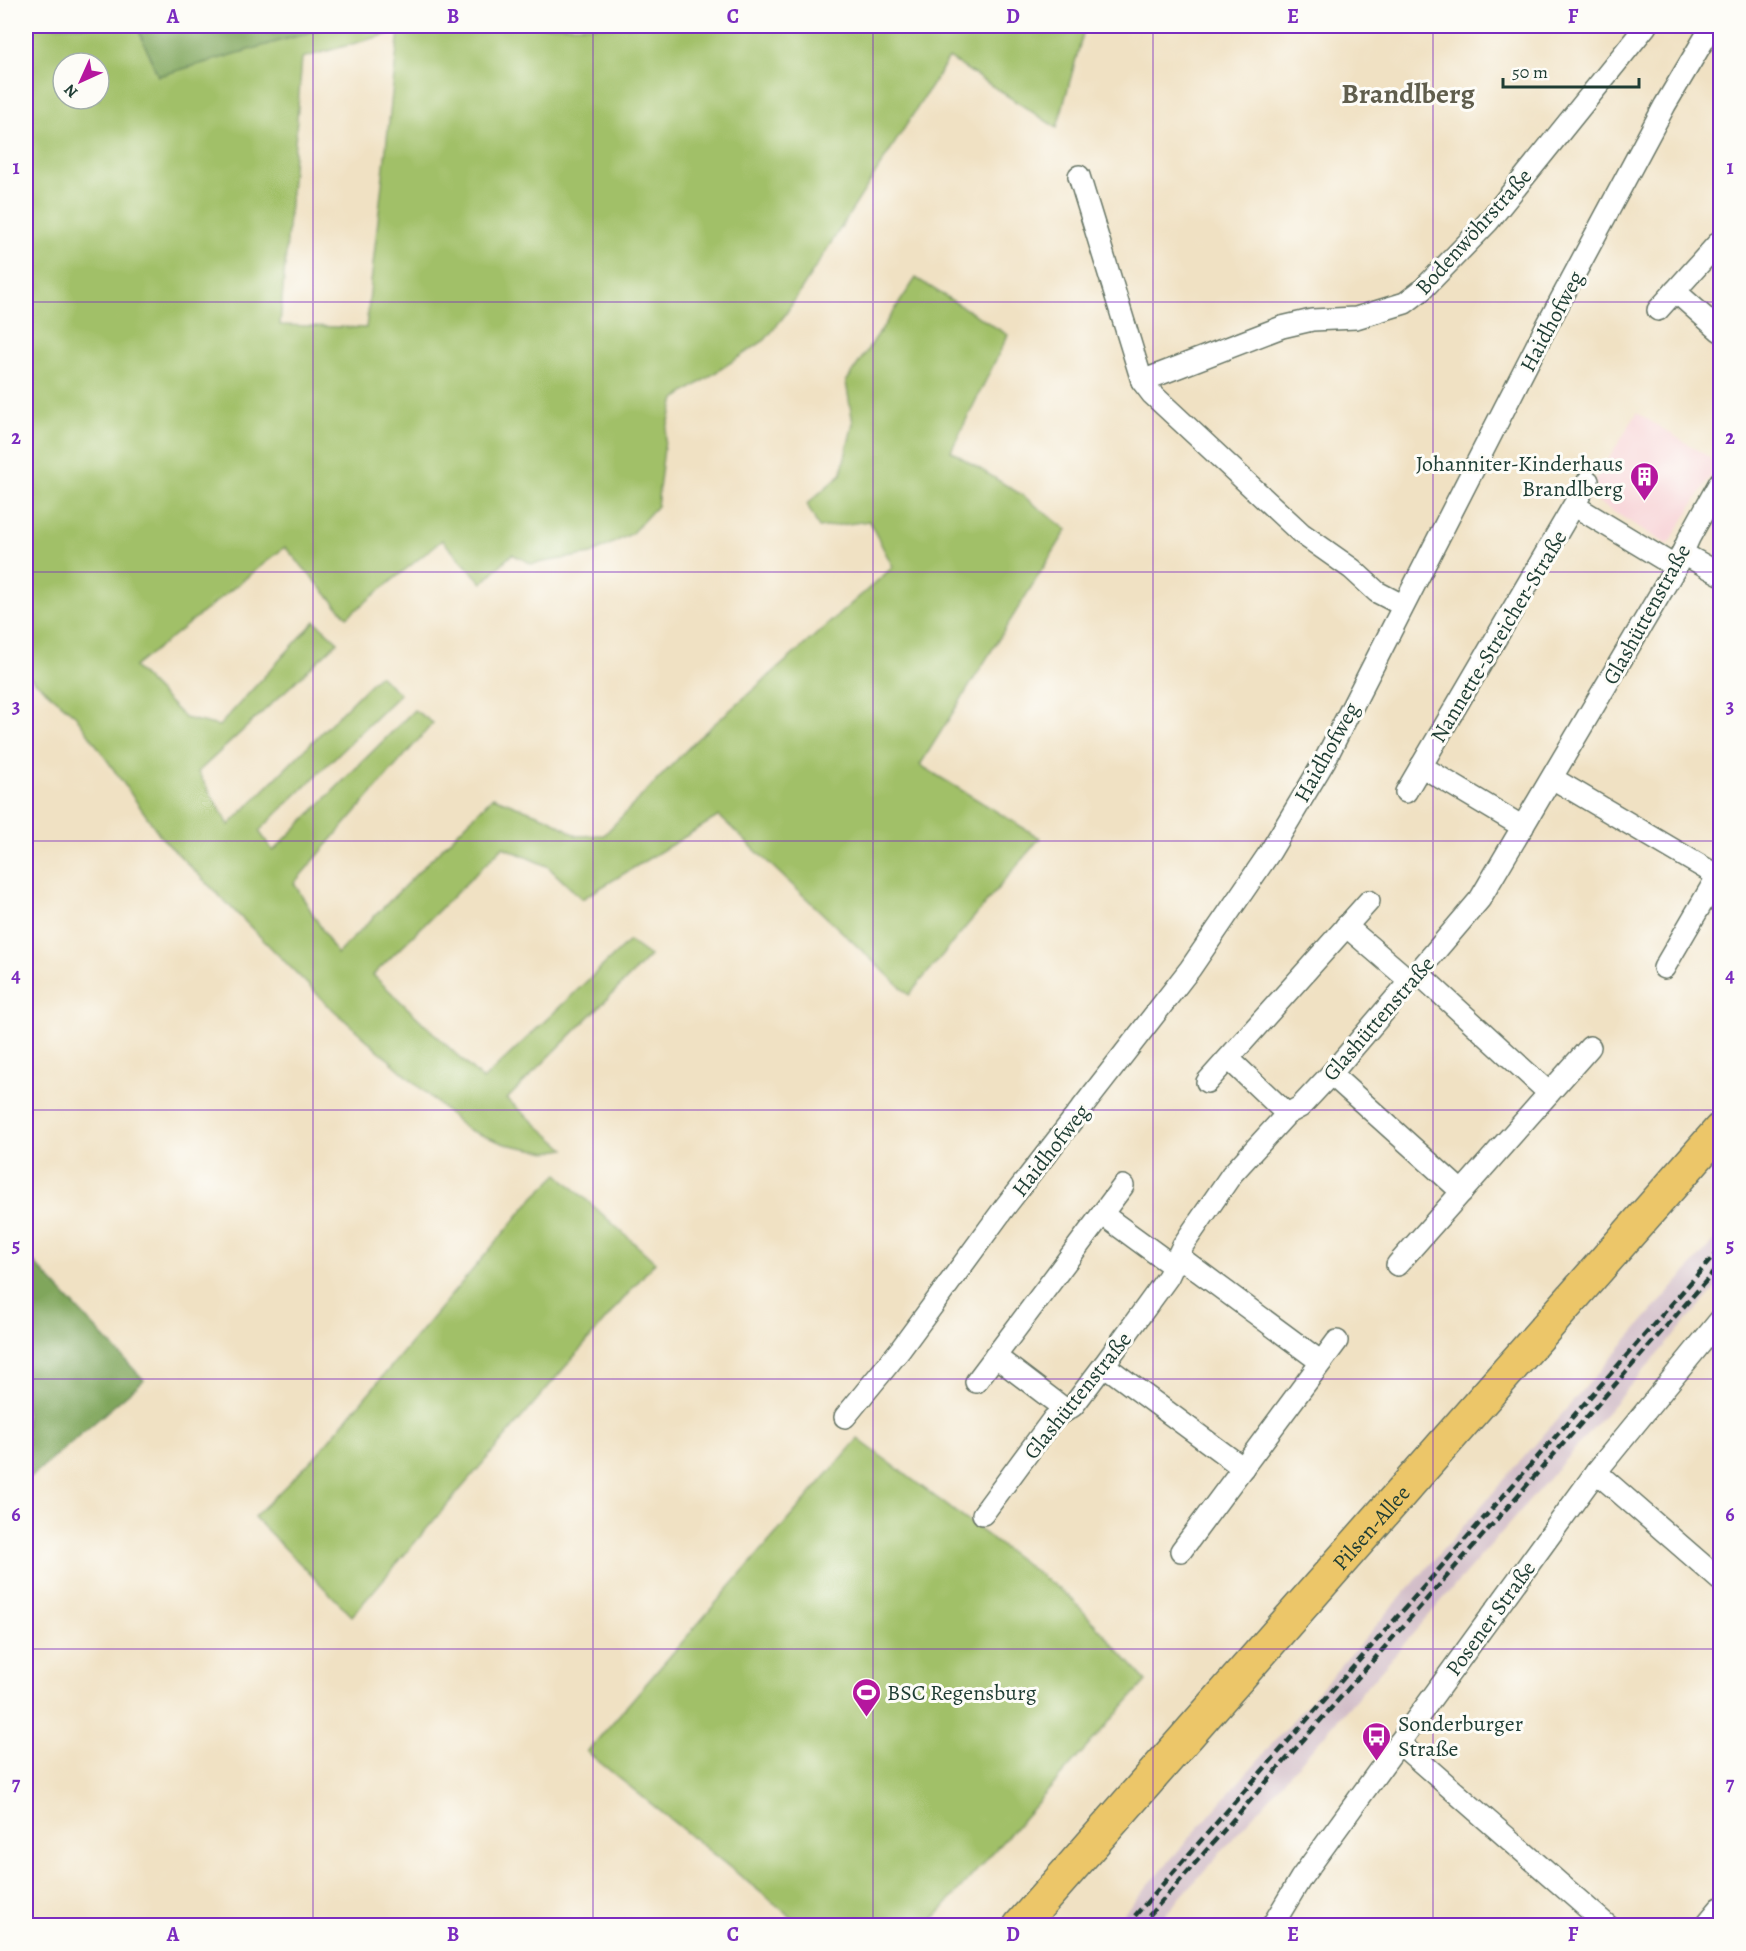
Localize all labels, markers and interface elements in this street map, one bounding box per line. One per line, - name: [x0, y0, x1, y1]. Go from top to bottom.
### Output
- text: A: [166, 3, 180, 30]
- text: B: [447, 3, 459, 30]
- text: C: [727, 3, 739, 30]
- text: D: [1006, 3, 1020, 30]
- text: E: [1287, 3, 1299, 30]
- text: F: [1568, 3, 1579, 30]
- north arrow: [51, 51, 111, 111]
- scale bar: [1503, 51, 1640, 89]
- text: 50 m: [1512, 60, 1548, 84]
- district label: Brandlberg: [1341, 75, 1475, 113]
- text: N: [59, 79, 83, 103]
- text: 1: [12, 154, 20, 181]
- text: 1: [1726, 154, 1734, 181]
- street label: Bodenwöhrstraße: [1409, 162, 1539, 301]
- street label: Haidhofweg: [1513, 266, 1591, 377]
- text: 2: [11, 424, 21, 451]
- text: 2: [1725, 424, 1735, 451]
- place label: Johanniter-Kinderhaus Brandlberg: [1416, 449, 1623, 504]
- building icon: Johanniter-Kinderhaus Brandlberg: [1628, 460, 1660, 502]
- street label: Nannette-Streicher-Straße: [1423, 525, 1574, 748]
- street label: Glashüttenstraße: [1596, 539, 1698, 690]
- text: 3: [12, 693, 20, 720]
- text: 3: [1726, 693, 1734, 720]
- street label: Haidhofweg: [1287, 697, 1367, 808]
- street label: Glashüttenstraße: [1316, 950, 1441, 1088]
- text: 4: [11, 962, 21, 989]
- text: 4: [1725, 962, 1735, 989]
- street label: Haidhofweg: [1005, 1098, 1097, 1203]
- text: 5: [12, 1232, 20, 1259]
- text: 5: [1726, 1232, 1734, 1259]
- street label: Glashüttenstraße: [1017, 1325, 1139, 1466]
- street label: Pilsen-Allee: [1326, 1479, 1417, 1577]
- text: 6: [11, 1501, 21, 1528]
- text: 6: [1725, 1501, 1735, 1528]
- street label: Posener Straße: [1439, 1555, 1543, 1682]
- sports icon: BSC Regensburg: [850, 1676, 882, 1718]
- place label: BSC Regensburg: [887, 1678, 1037, 1708]
- place label: Sonderburger Straße: [1398, 1709, 1523, 1764]
- bus stop icon: Sonderburger Straße: [1361, 1720, 1393, 1762]
- text: 7: [12, 1770, 21, 1797]
- text: 7: [1726, 1770, 1735, 1797]
- text: A: [166, 1921, 180, 1948]
- text: B: [447, 1921, 459, 1948]
- text: C: [727, 1921, 739, 1948]
- text: D: [1006, 1921, 1020, 1948]
- text: E: [1287, 1921, 1299, 1948]
- text: F: [1568, 1921, 1579, 1948]

